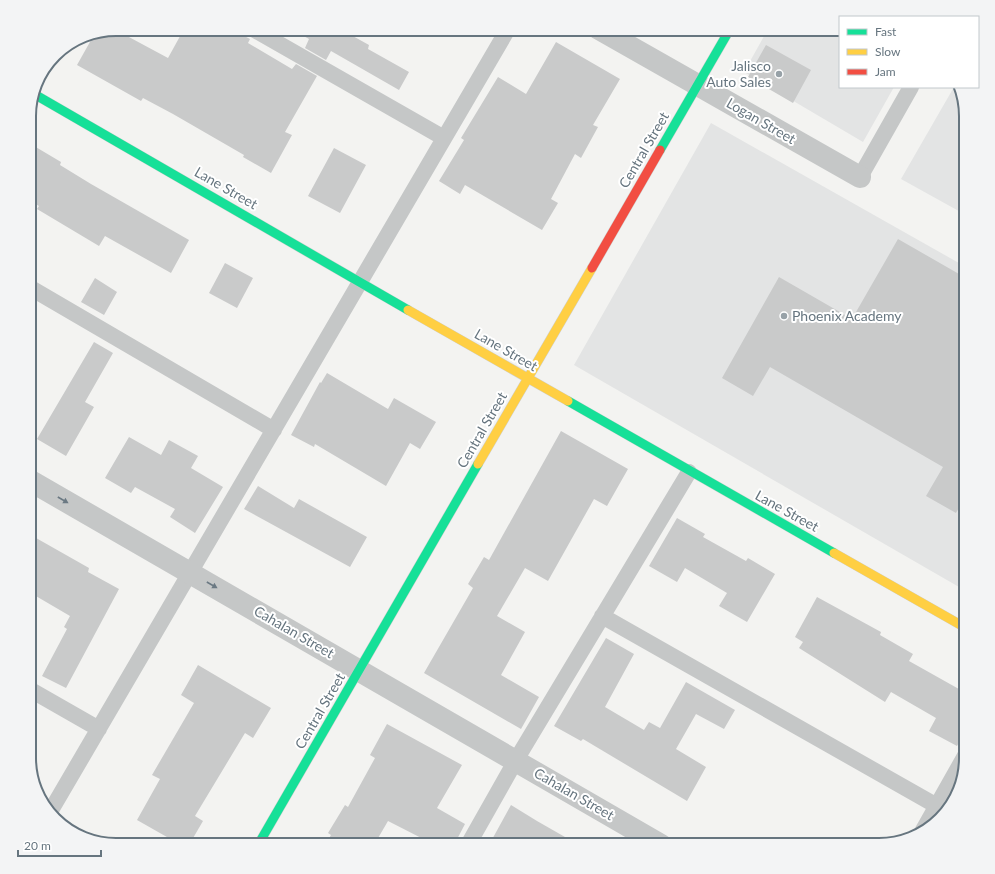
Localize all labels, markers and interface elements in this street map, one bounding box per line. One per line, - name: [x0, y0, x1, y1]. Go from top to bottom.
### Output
- legend: [839, 16, 979, 88]
- text: Fast: [875, 24, 897, 39]
- text: Slow: [875, 44, 901, 59]
- place label: Jalisco Auto Sales: [706, 57, 771, 90]
- text: Jam: [875, 64, 896, 79]
- marker: Jalisco Auto Sales: [774, 69, 784, 79]
- street label: Logan Street: [724, 94, 799, 147]
- street label: Central Street: [615, 109, 672, 191]
- street label: Lane Street: [192, 163, 261, 212]
- place label: Phoenix Academy: [792, 307, 902, 324]
- marker: Phoenix Academy: [779, 311, 789, 321]
- street label: Lane Street: [472, 325, 541, 374]
- street label: Central Street: [453, 389, 510, 471]
- street label: Lane Street: [753, 486, 822, 535]
- one-way arrow: [57, 496, 69, 503]
- one-way arrow: [206, 582, 218, 589]
- street label: Cahalan Street: [251, 602, 337, 661]
- street label: Central Street: [291, 670, 348, 752]
- street label: Cahalan Street: [531, 764, 617, 823]
- scale bar: [18, 832, 101, 858]
- text: 20 m: [24, 838, 51, 853]

